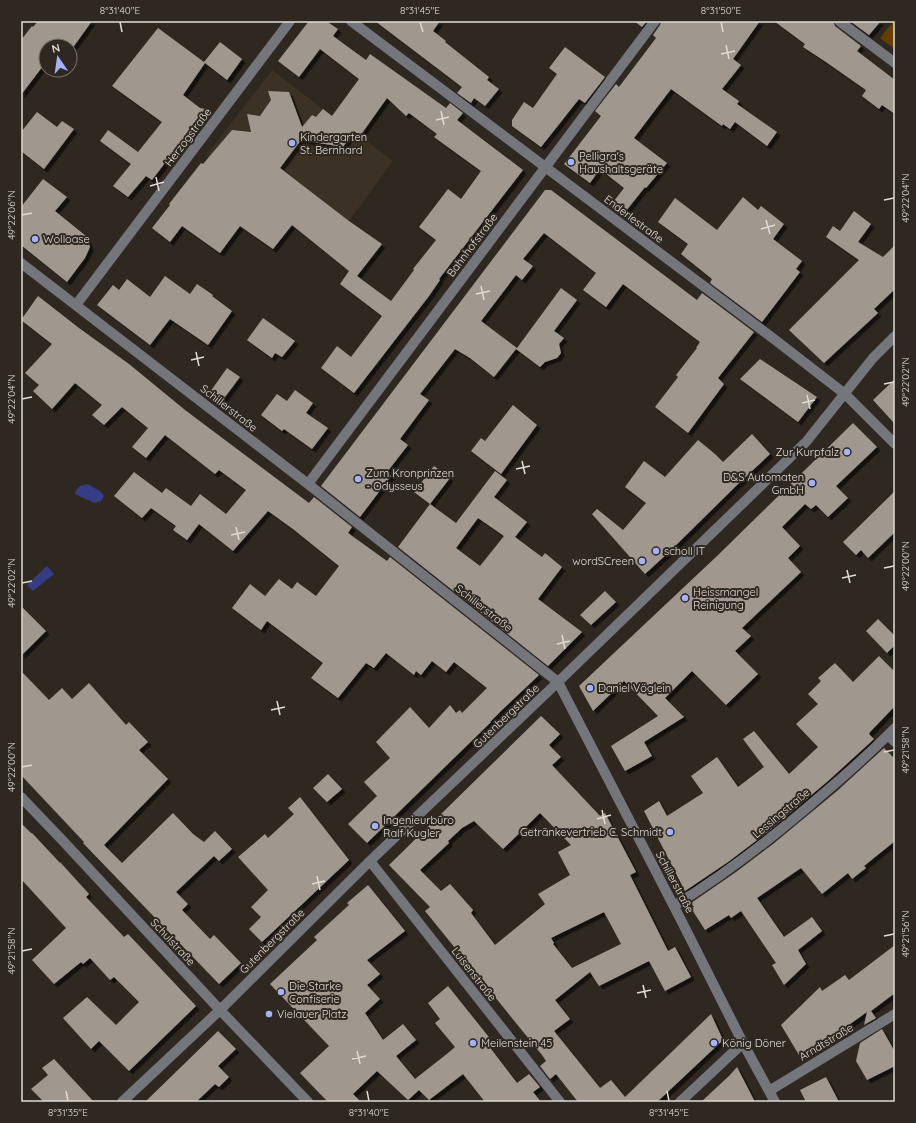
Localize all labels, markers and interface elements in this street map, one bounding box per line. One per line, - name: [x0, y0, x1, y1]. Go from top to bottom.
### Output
- text: 8°31'40"E: [100, 4, 140, 17]
- text: 8°31'45"E: [400, 4, 440, 17]
- text: 8°31'50"E: [701, 4, 742, 17]
- north arrow: [38, 38, 78, 78]
- text: N: [50, 41, 61, 56]
- street label: Herzogstraße: [162, 105, 214, 169]
- place label: Kindergarten St. Bernhard: [300, 130, 367, 157]
- marker: Kindergarten St. Bernhard: [287, 138, 297, 148]
- place label: Pelligra's Haushaltsgeräte: [579, 149, 663, 176]
- marker: Pelligra's Haushaltsgeräte: [566, 157, 576, 167]
- text: 49°22'04"N: [899, 173, 912, 223]
- text: 49°22'06"N: [5, 190, 18, 240]
- street label: Enderlestraße: [601, 192, 667, 246]
- street label: Bahnhofstraße: [444, 211, 500, 279]
- place label: Wolloase: [43, 232, 90, 246]
- marker: Wolloase: [30, 234, 40, 244]
- text: 49°22'02"N: [899, 357, 912, 407]
- text: 49°22'04"N: [5, 374, 18, 424]
- street label: Schillerstraße: [198, 381, 260, 435]
- place label: Zur Kurpfalz: [776, 445, 839, 459]
- marker: Zur Kurpfalz: [842, 447, 852, 457]
- place label: Zum Kronprinzen - Odysseus: [366, 466, 454, 493]
- place label: D&S Automaten GmbH: [723, 470, 804, 497]
- marker: Zum Kronprinzen - Odysseus: [353, 474, 363, 484]
- marker: D&S Automaten GmbH: [807, 478, 817, 488]
- text: 49°22'00"N: [899, 541, 912, 591]
- place label: scholl IT: [664, 544, 706, 558]
- marker: scholl IT: [651, 546, 661, 556]
- place label: wordSCreen: [572, 554, 634, 568]
- marker: wordSCreen: [637, 556, 647, 566]
- text: 49°22'02"N: [5, 558, 18, 608]
- street label: Schillerstraße: [453, 581, 515, 635]
- place label: Heissmangel Reinigung: [693, 585, 758, 612]
- marker: Heissmangel Reinigung: [680, 593, 690, 603]
- street label: Gutenbergstraße: [470, 681, 542, 751]
- place label: Daniel Vöglein: [598, 681, 671, 695]
- marker: Daniel Vöglein: [585, 683, 595, 693]
- text: 49°21'58"N: [899, 726, 912, 774]
- text: 49°22'00"N: [5, 742, 18, 792]
- street label: Lessingstraße: [750, 785, 812, 841]
- place label: Ingenieurbüro Ralf Kugler: [383, 813, 454, 840]
- marker: Ingenieurbüro Ralf Kugler: [370, 821, 380, 831]
- place label: Getränkevertrieb C. Schmidt: [520, 825, 662, 839]
- marker: Getränkevertrieb C. Schmidt: [665, 827, 675, 837]
- street label: Schillerstraße: [653, 849, 697, 915]
- street label: Gutenbergstraße: [237, 906, 307, 976]
- text: 49°21'56"N: [899, 910, 912, 958]
- street label: Schulstraße: [148, 915, 198, 969]
- text: 49°21'58"N: [5, 927, 18, 975]
- street label: Luisenstraße: [449, 944, 499, 1004]
- place label: Die Starke Confiserie: [289, 979, 341, 1006]
- marker: Die Starke Confiserie: [276, 987, 286, 997]
- place label: Vielauer Platz: [277, 1007, 346, 1021]
- marker: Vielauer Platz: [264, 1009, 274, 1019]
- street label: Arndtstraße: [796, 1020, 856, 1064]
- place label: Meilenstein 45: [481, 1036, 552, 1050]
- place label: König Döner: [722, 1036, 787, 1050]
- marker: Meilenstein 45: [468, 1038, 478, 1048]
- marker: König Döner: [709, 1038, 719, 1048]
- text: 8°31'35"E: [48, 1106, 88, 1119]
- text: 8°31'40"E: [349, 1106, 389, 1119]
- text: 8°31'45"E: [649, 1106, 689, 1119]

